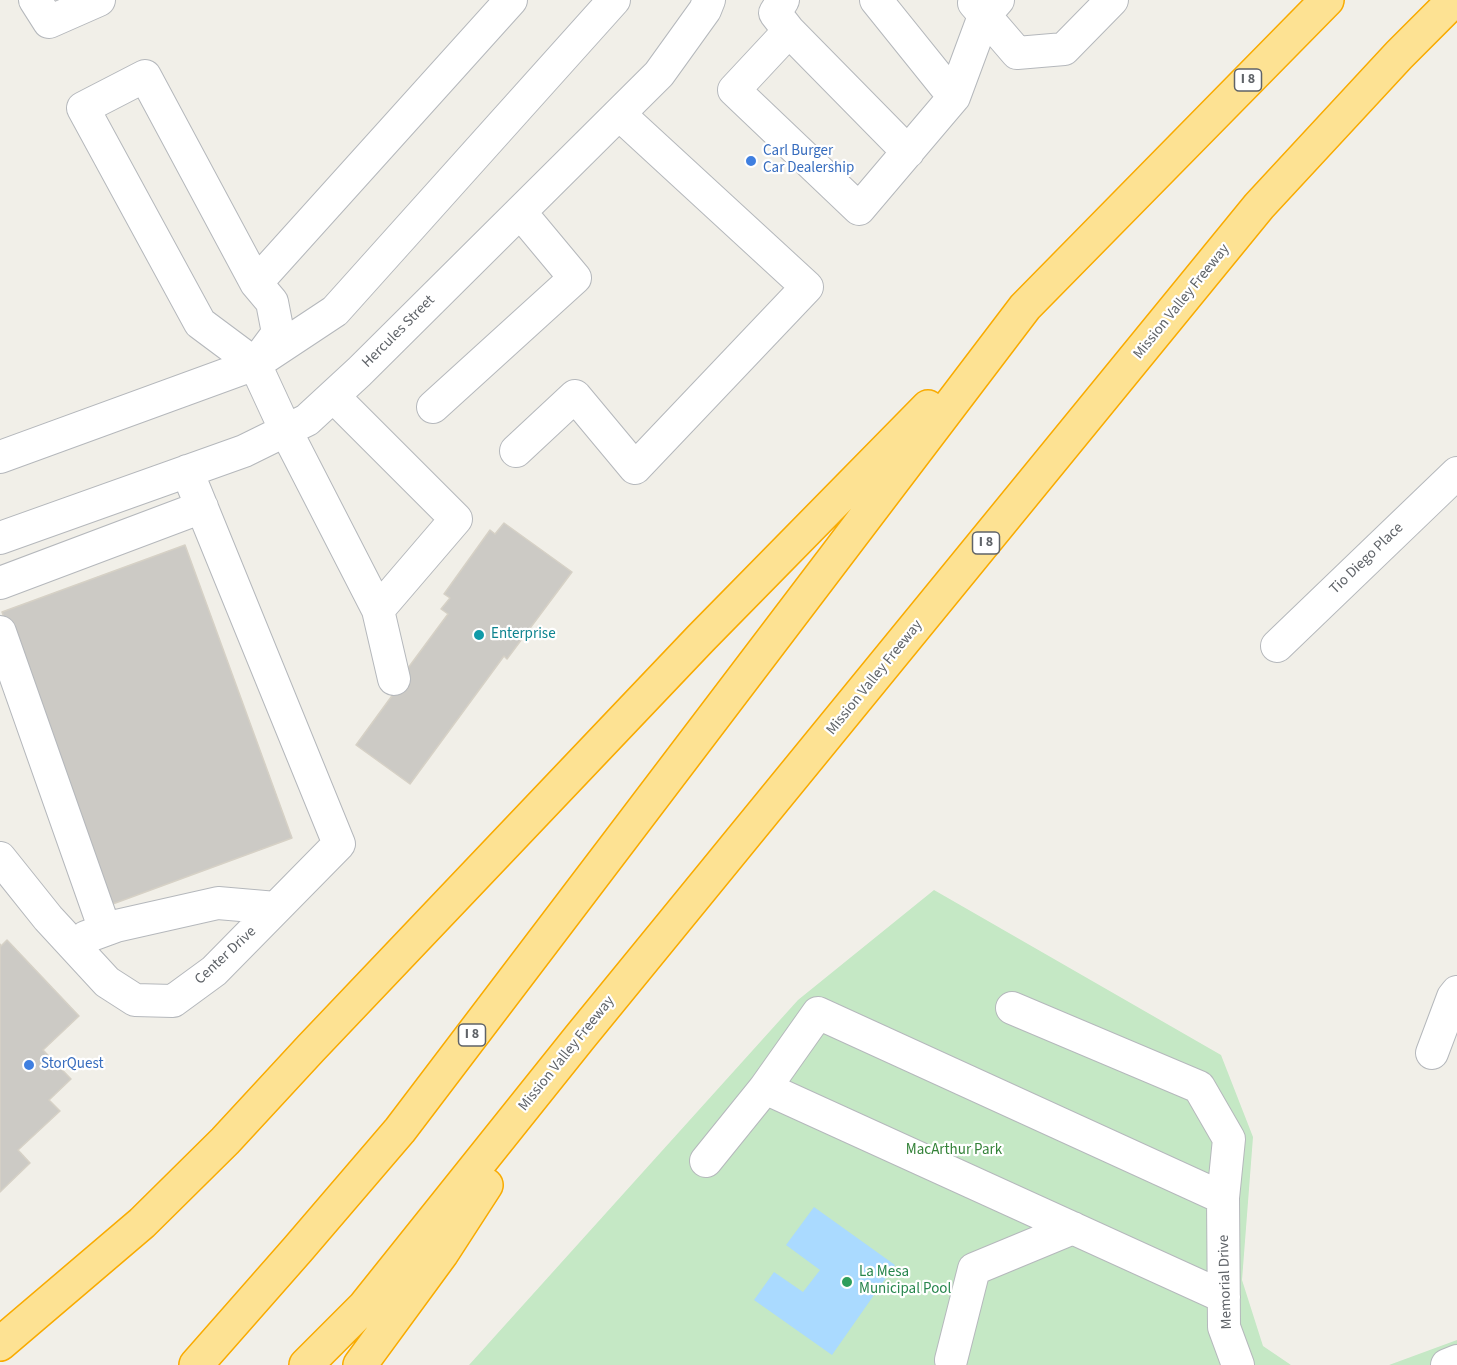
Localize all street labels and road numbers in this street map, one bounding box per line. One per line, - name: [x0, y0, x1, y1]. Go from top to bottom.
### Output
- road number: I 8: [1234, 69, 1262, 91]
- street label: Mission Valley Freeway: [1130, 241, 1234, 363]
- street label: Hercules Street: [359, 292, 439, 372]
- street label: Tio Diego Place: [1326, 519, 1408, 599]
- road number: I 8: [972, 532, 1000, 554]
- street label: Mission Valley Freeway: [823, 617, 927, 739]
- street label: Center Drive: [192, 923, 260, 989]
- street label: Mission Valley Freeway: [515, 993, 619, 1115]
- road number: I 8: [458, 1024, 486, 1046]
- street label: Memorial Drive: [1215, 1234, 1237, 1330]

